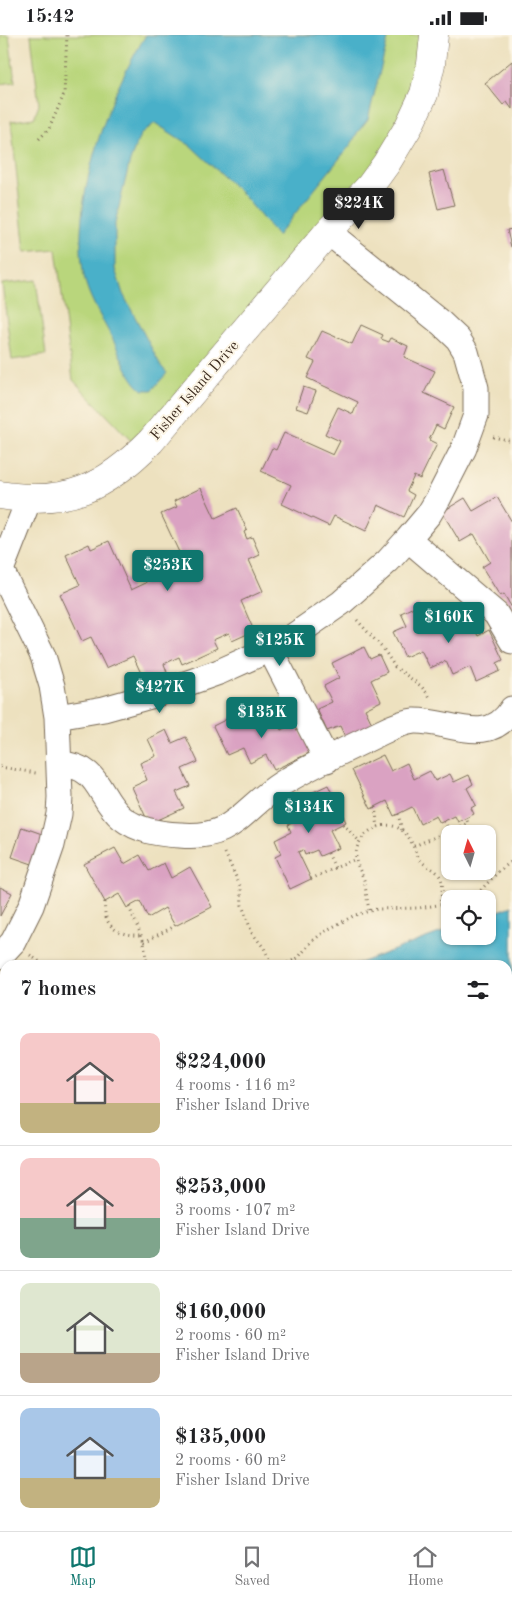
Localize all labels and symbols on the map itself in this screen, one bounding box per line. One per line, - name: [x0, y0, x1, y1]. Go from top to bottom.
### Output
- pin: $224K: [324, 187, 394, 230]
- street label: Fisher Island Drive: [148, 338, 242, 444]
- pin: $253K: [133, 549, 203, 592]
- pin: $160K: [414, 601, 484, 644]
- pin: $125K: [245, 625, 315, 667]
- pin: $427K: [125, 671, 195, 714]
- pin: $135K: [227, 697, 297, 739]
- pin: $134K: [274, 791, 344, 834]
- north arrow: [441, 825, 496, 880]

